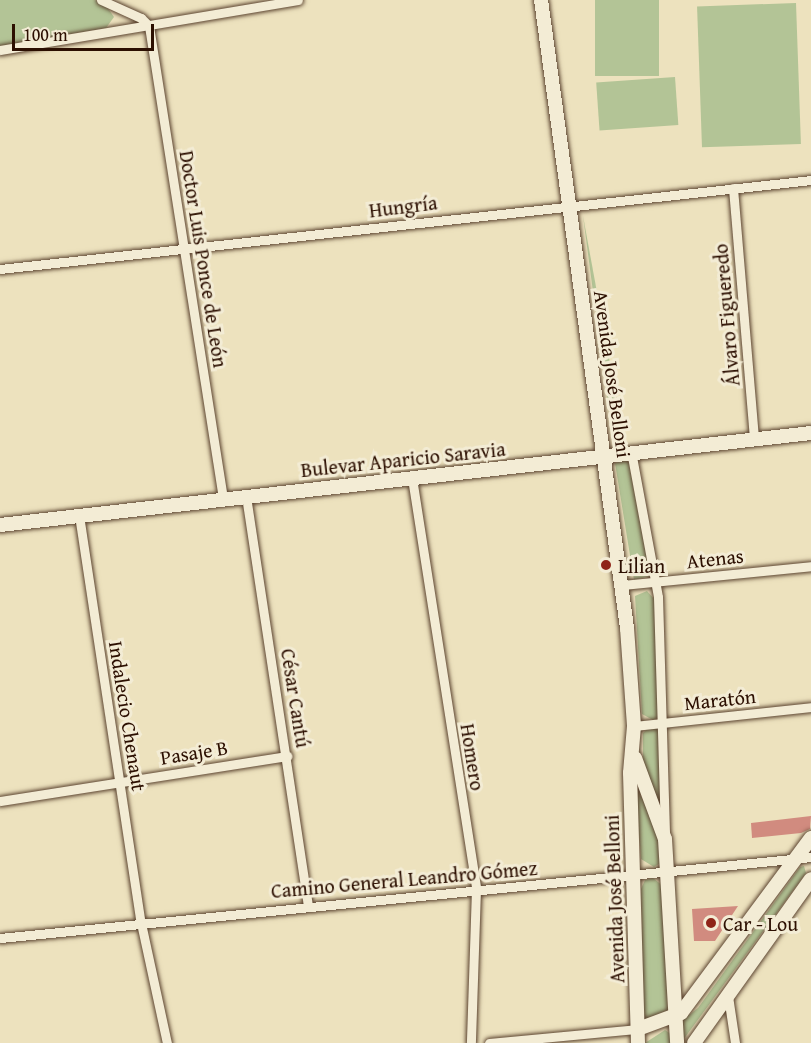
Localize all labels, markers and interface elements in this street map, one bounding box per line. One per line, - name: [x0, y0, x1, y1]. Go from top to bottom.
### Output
- scale bar: [15, 12, 158, 50]
- text: 100 m: [23, 21, 68, 48]
- street label: Doctor Luis Ponce de León: [175, 149, 233, 369]
- street label: Hungría: [368, 190, 438, 222]
- street label: Álvaro Figueredo: [708, 243, 744, 387]
- street label: Avenida José Belloni: [589, 289, 637, 459]
- street label: Bulevar Aparicio Saravia: [300, 436, 506, 482]
- street label: Atenas: [685, 543, 745, 573]
- place label: Lilian: [618, 553, 665, 577]
- marker: Lilian: [599, 558, 613, 572]
- street label: Indalecio Chenaut: [104, 639, 152, 793]
- street label: César Cantú: [276, 647, 316, 749]
- street label: Maratón: [683, 683, 757, 715]
- street label: Homero: [456, 722, 490, 792]
- street label: Pasaje B: [158, 735, 230, 769]
- street label: Avenida José Belloni: [599, 814, 629, 984]
- street label: Camino General Leandro Gómez: [270, 855, 538, 903]
- place label: Car - Lou: [723, 911, 798, 935]
- marker: Car - Lou: [704, 916, 718, 930]

